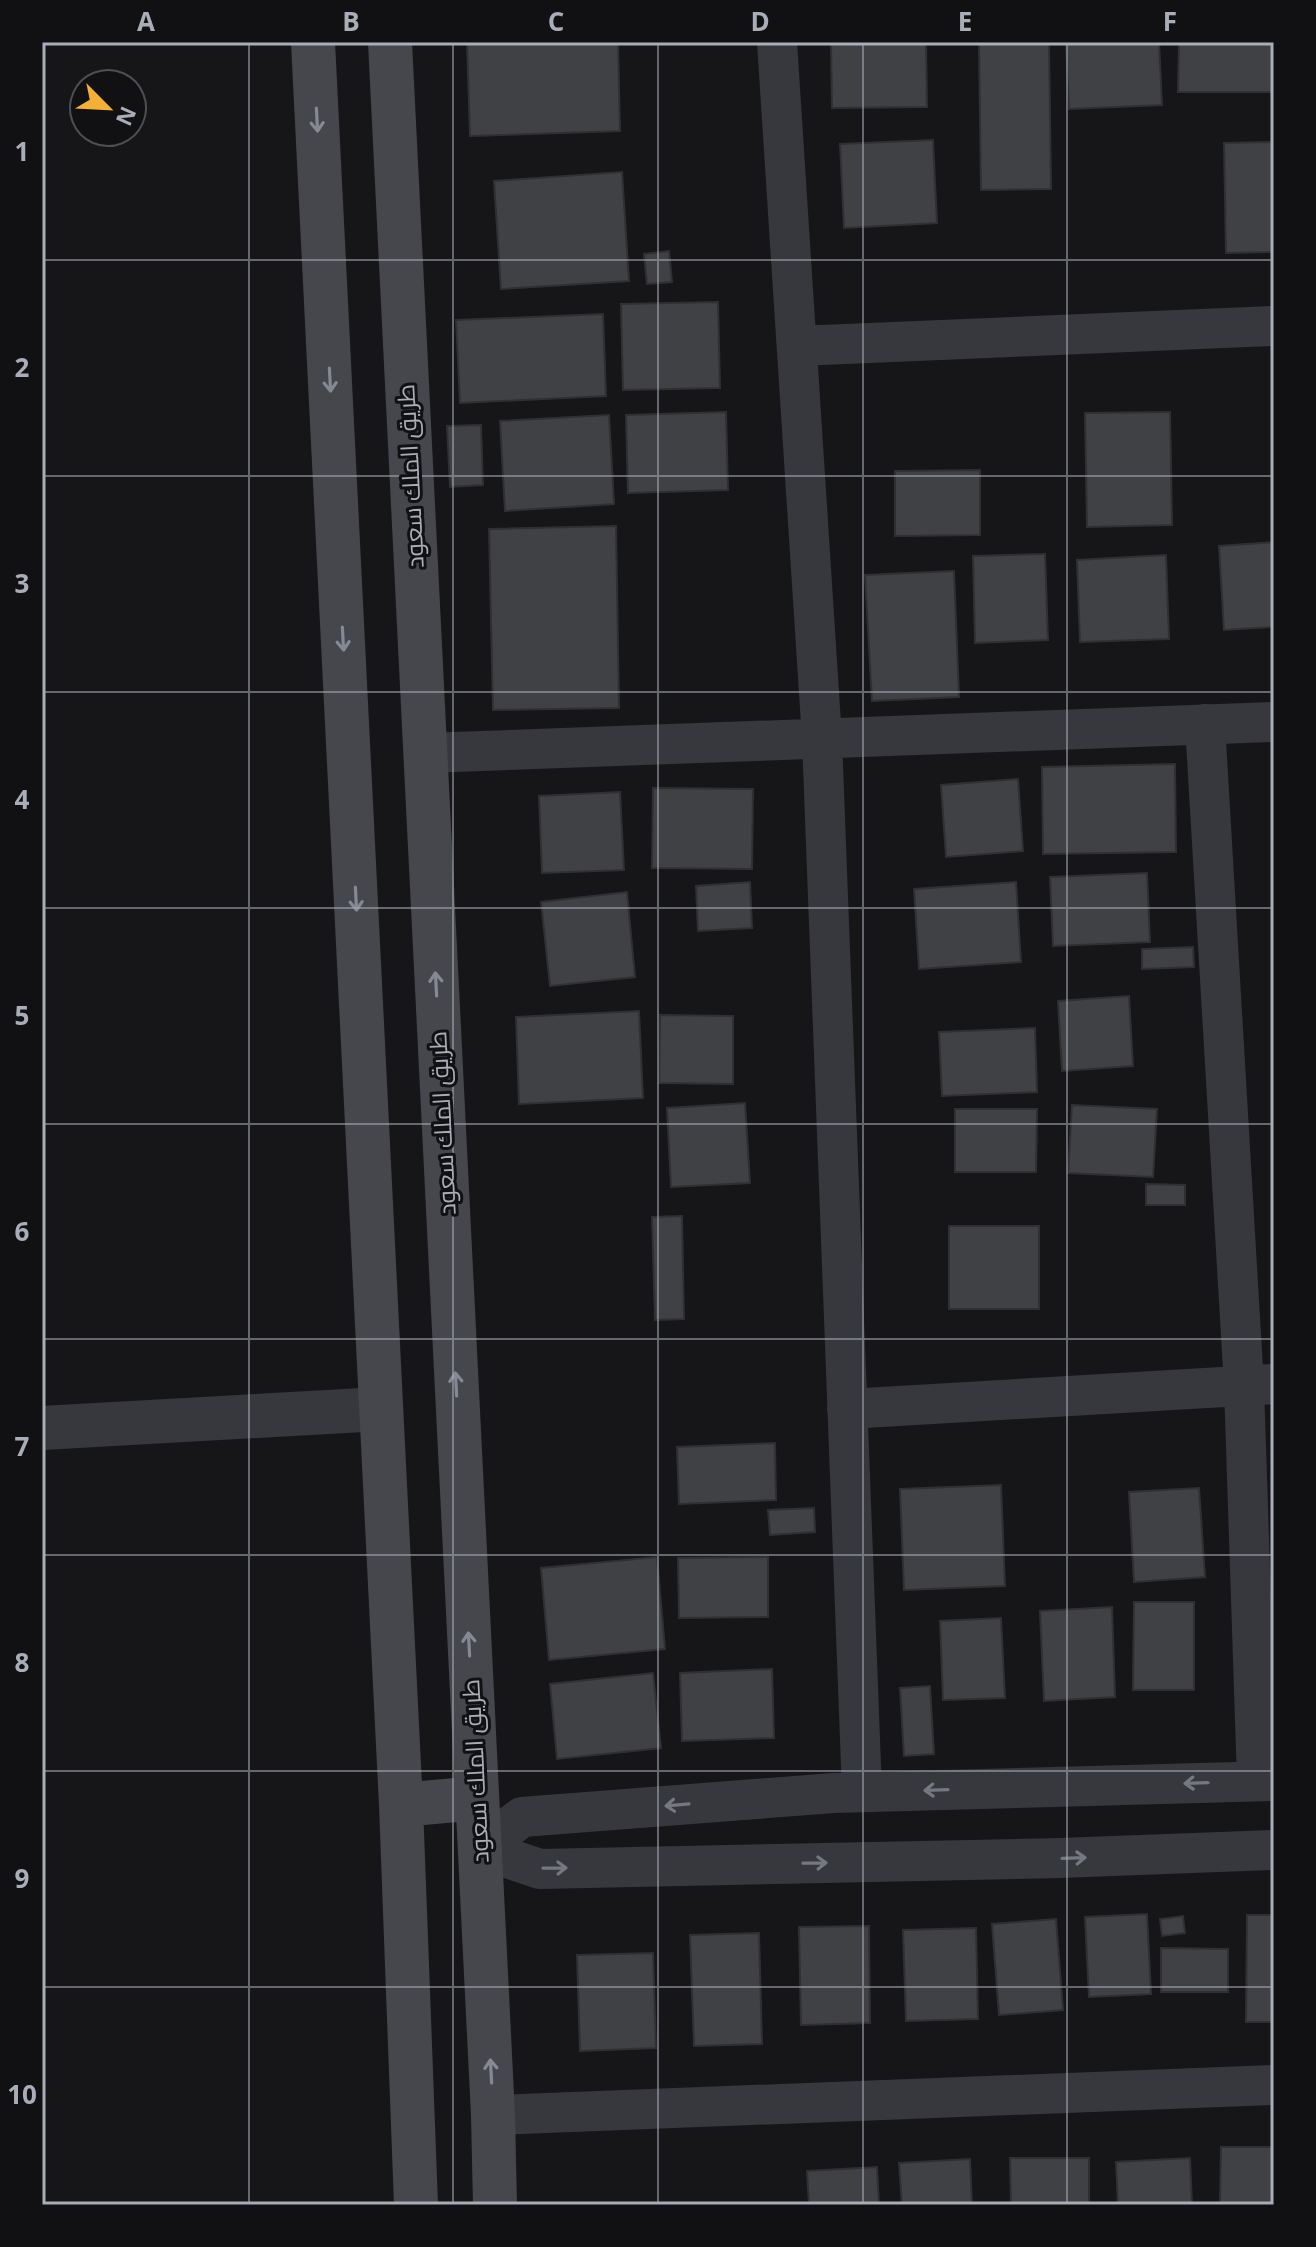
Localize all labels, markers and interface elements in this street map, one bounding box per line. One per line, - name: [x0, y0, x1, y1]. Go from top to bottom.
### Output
- text: A: [137, 3, 155, 39]
- text: B: [342, 3, 360, 39]
- text: C: [548, 3, 564, 39]
- text: D: [750, 3, 770, 39]
- text: E: [958, 3, 972, 39]
- text: F: [1163, 3, 1177, 39]
- north arrow: [68, 68, 148, 148]
- text: N: [110, 102, 145, 131]
- one-way arrow: [309, 106, 324, 133]
- text: 1: [15, 133, 29, 169]
- text: 2: [15, 349, 30, 385]
- one-way arrow: [322, 366, 337, 393]
- street label: طريق الملك سعود: [388, 383, 431, 569]
- text: 3: [15, 565, 29, 601]
- one-way arrow: [335, 625, 350, 652]
- text: 4: [15, 781, 30, 817]
- one-way arrow: [348, 885, 363, 912]
- one-way arrow: [429, 971, 444, 998]
- text: 5: [15, 997, 29, 1033]
- street label: طريق الملك سعود: [420, 1030, 463, 1216]
- text: 6: [15, 1213, 30, 1249]
- one-way arrow: [449, 1371, 464, 1398]
- text: 7: [15, 1428, 30, 1464]
- one-way arrow: [462, 1631, 477, 1658]
- text: 8: [15, 1644, 29, 1680]
- street label: طريق الملك سعود: [453, 1678, 496, 1864]
- one-way arrow: [1183, 1775, 1210, 1791]
- one-way arrow: [923, 1782, 950, 1798]
- one-way arrow: [664, 1798, 691, 1813]
- one-way arrow: [1061, 1850, 1087, 1865]
- one-way arrow: [801, 1855, 828, 1871]
- text: 9: [15, 1860, 29, 1896]
- one-way arrow: [541, 1861, 568, 1876]
- one-way arrow: [483, 2058, 498, 2085]
- text: 10: [7, 2076, 37, 2112]

